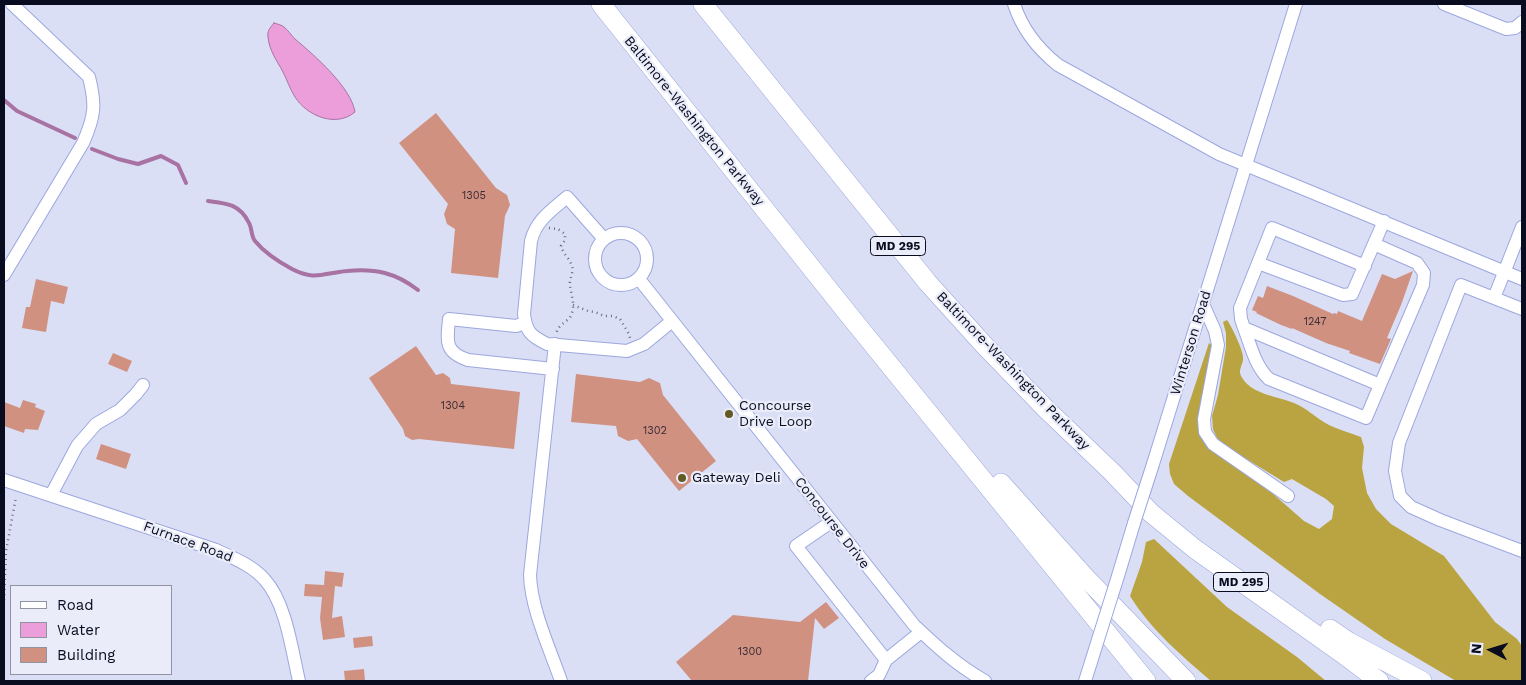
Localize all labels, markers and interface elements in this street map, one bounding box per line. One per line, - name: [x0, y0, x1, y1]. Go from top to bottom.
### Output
- street label: Baltimore-Washington Parkway: [620, 33, 768, 209]
- house number: 1305: [462, 189, 486, 203]
- road number: MD 295: [870, 237, 926, 256]
- street label: Baltimore-Washington Parkway: [933, 288, 1093, 454]
- street label: Winterson Road: [1167, 289, 1215, 397]
- house number: 1247: [1304, 315, 1326, 329]
- place label: Concourse Drive Loop: [739, 398, 812, 431]
- house number: 1304: [441, 399, 465, 413]
- marker: Concourse Drive Loop: [723, 408, 735, 420]
- house number: 1302: [643, 424, 667, 438]
- place label: Gateway Deli: [692, 470, 781, 486]
- marker: Gateway Deli: [676, 472, 688, 484]
- street label: Concourse Drive: [791, 474, 873, 572]
- street label: Furnace Road: [141, 518, 235, 566]
- road number: MD 295: [1214, 572, 1268, 592]
- legend: [10, 585, 172, 675]
- text: Road: [57, 596, 94, 614]
- text: Water: [57, 621, 100, 639]
- north arrow: [1466, 625, 1516, 675]
- text: N: [1468, 643, 1484, 655]
- house number: 1300: [738, 645, 762, 659]
- text: Building: [57, 646, 115, 664]

